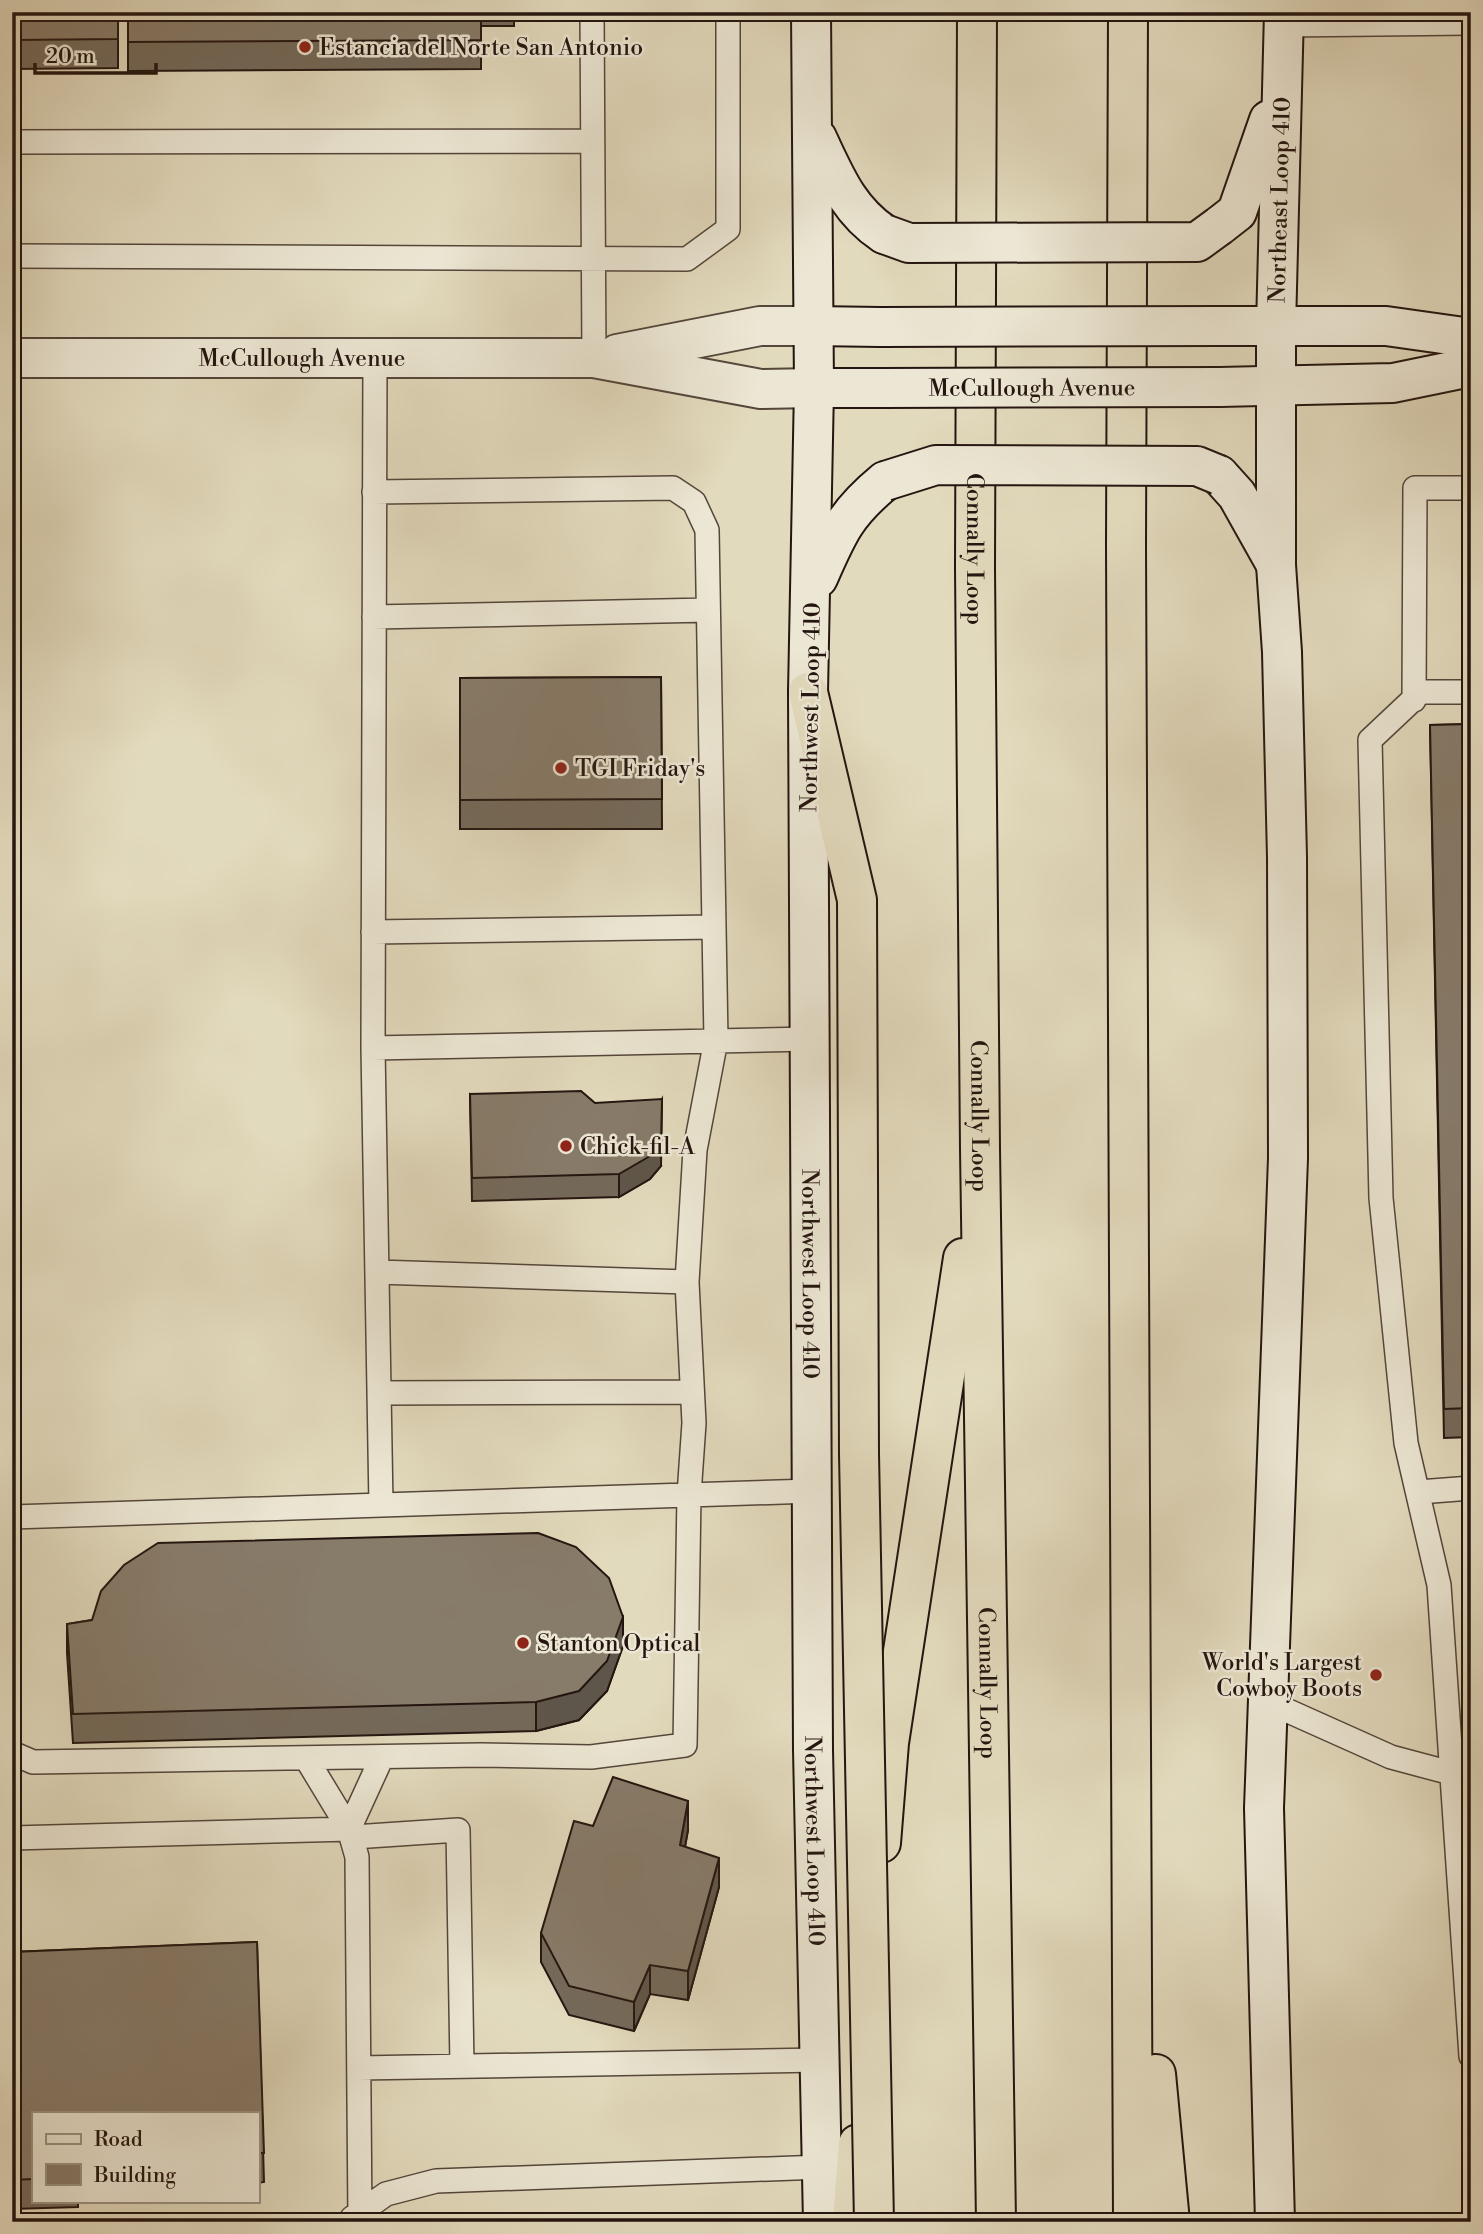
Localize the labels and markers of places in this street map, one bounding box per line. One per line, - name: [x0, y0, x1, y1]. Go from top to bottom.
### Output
- place label: Estancia del Norte San Antonio: [319, 34, 643, 62]
- marker: Estancia del Norte San Antonio: [297, 39, 313, 55]
- place label: TGI Friday's: [575, 755, 705, 783]
- marker: TGI Friday's: [553, 760, 569, 776]
- place label: Chick-fil-A: [580, 1133, 696, 1161]
- marker: Chick-fil-A: [558, 1138, 574, 1154]
- place label: Stanton Optical: [537, 1630, 701, 1658]
- marker: Stanton Optical: [515, 1635, 531, 1651]
- place label: World's Largest Cowboy Boots: [1201, 1649, 1362, 1703]
- marker: World's Largest Cowboy Boots: [1368, 1667, 1384, 1683]

